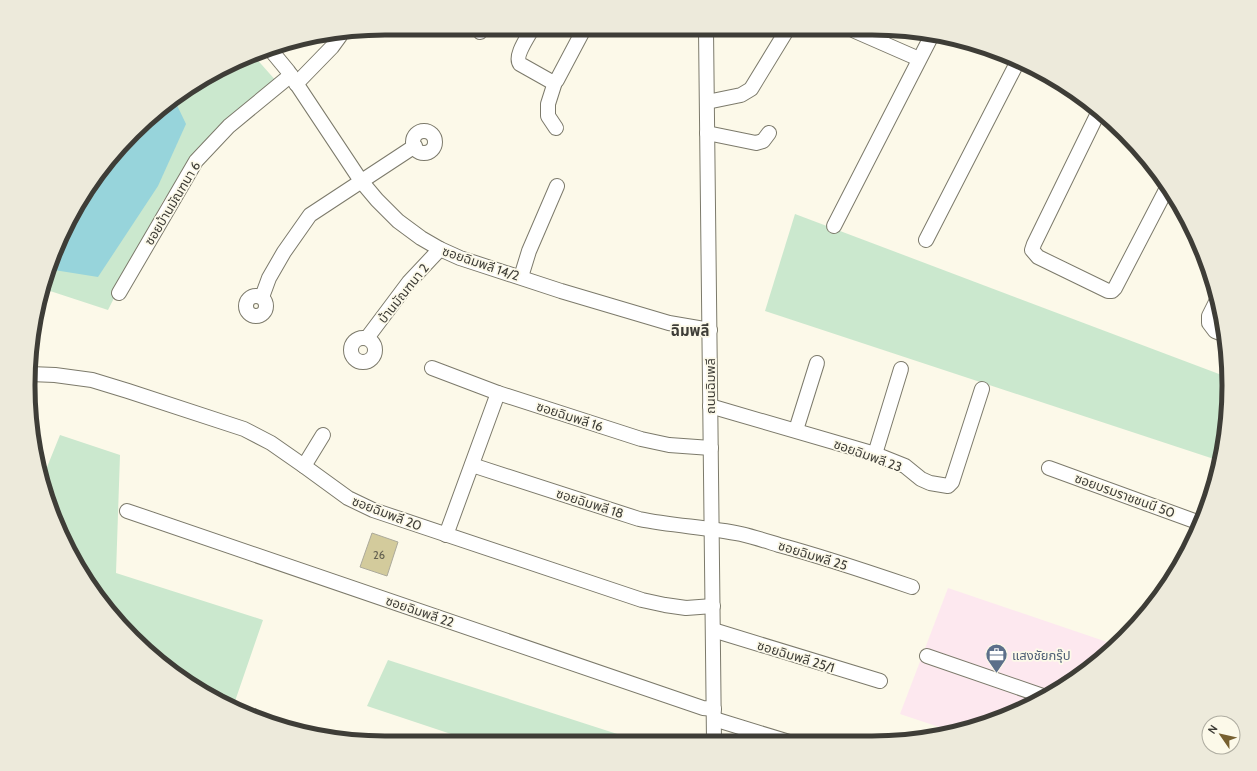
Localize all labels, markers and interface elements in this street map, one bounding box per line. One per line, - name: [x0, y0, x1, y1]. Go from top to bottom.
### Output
- street label: ซอยบ้านมัณฑนา 6: [141, 158, 203, 248]
- street label: ซอยฉิมพลี 14/2: [440, 242, 522, 284]
- street label: บ้านมัณฑนา 2: [374, 260, 432, 326]
- district label: ฉิมพลี: [671, 322, 709, 340]
- street label: ถนนฉิมพลี: [702, 358, 718, 414]
- street label: ซอยฉิมพลี 16: [535, 398, 605, 434]
- street label: ซอยฉิมพลี 23: [832, 435, 904, 475]
- street label: ซอยบรมราชชนนี 50: [1073, 469, 1177, 521]
- street label: ซอยฉิมพลี 18: [554, 485, 626, 521]
- street label: ซอยฉิมพลี 20: [350, 492, 424, 534]
- street label: ซอยฉิมพลี 25: [776, 537, 850, 573]
- house number: 26: [373, 548, 385, 562]
- street label: ซอยฉิมพลี 22: [384, 592, 456, 630]
- street label: ซอยฉิมพลี 25/1: [755, 637, 837, 675]
- office icon: แสงชัยกรุ๊ป: [984, 642, 1010, 675]
- place label: แสงชัยกรุ๊ป: [1012, 647, 1071, 663]
- north arrow: [1201, 715, 1241, 755]
- text: N: [1205, 722, 1221, 737]

